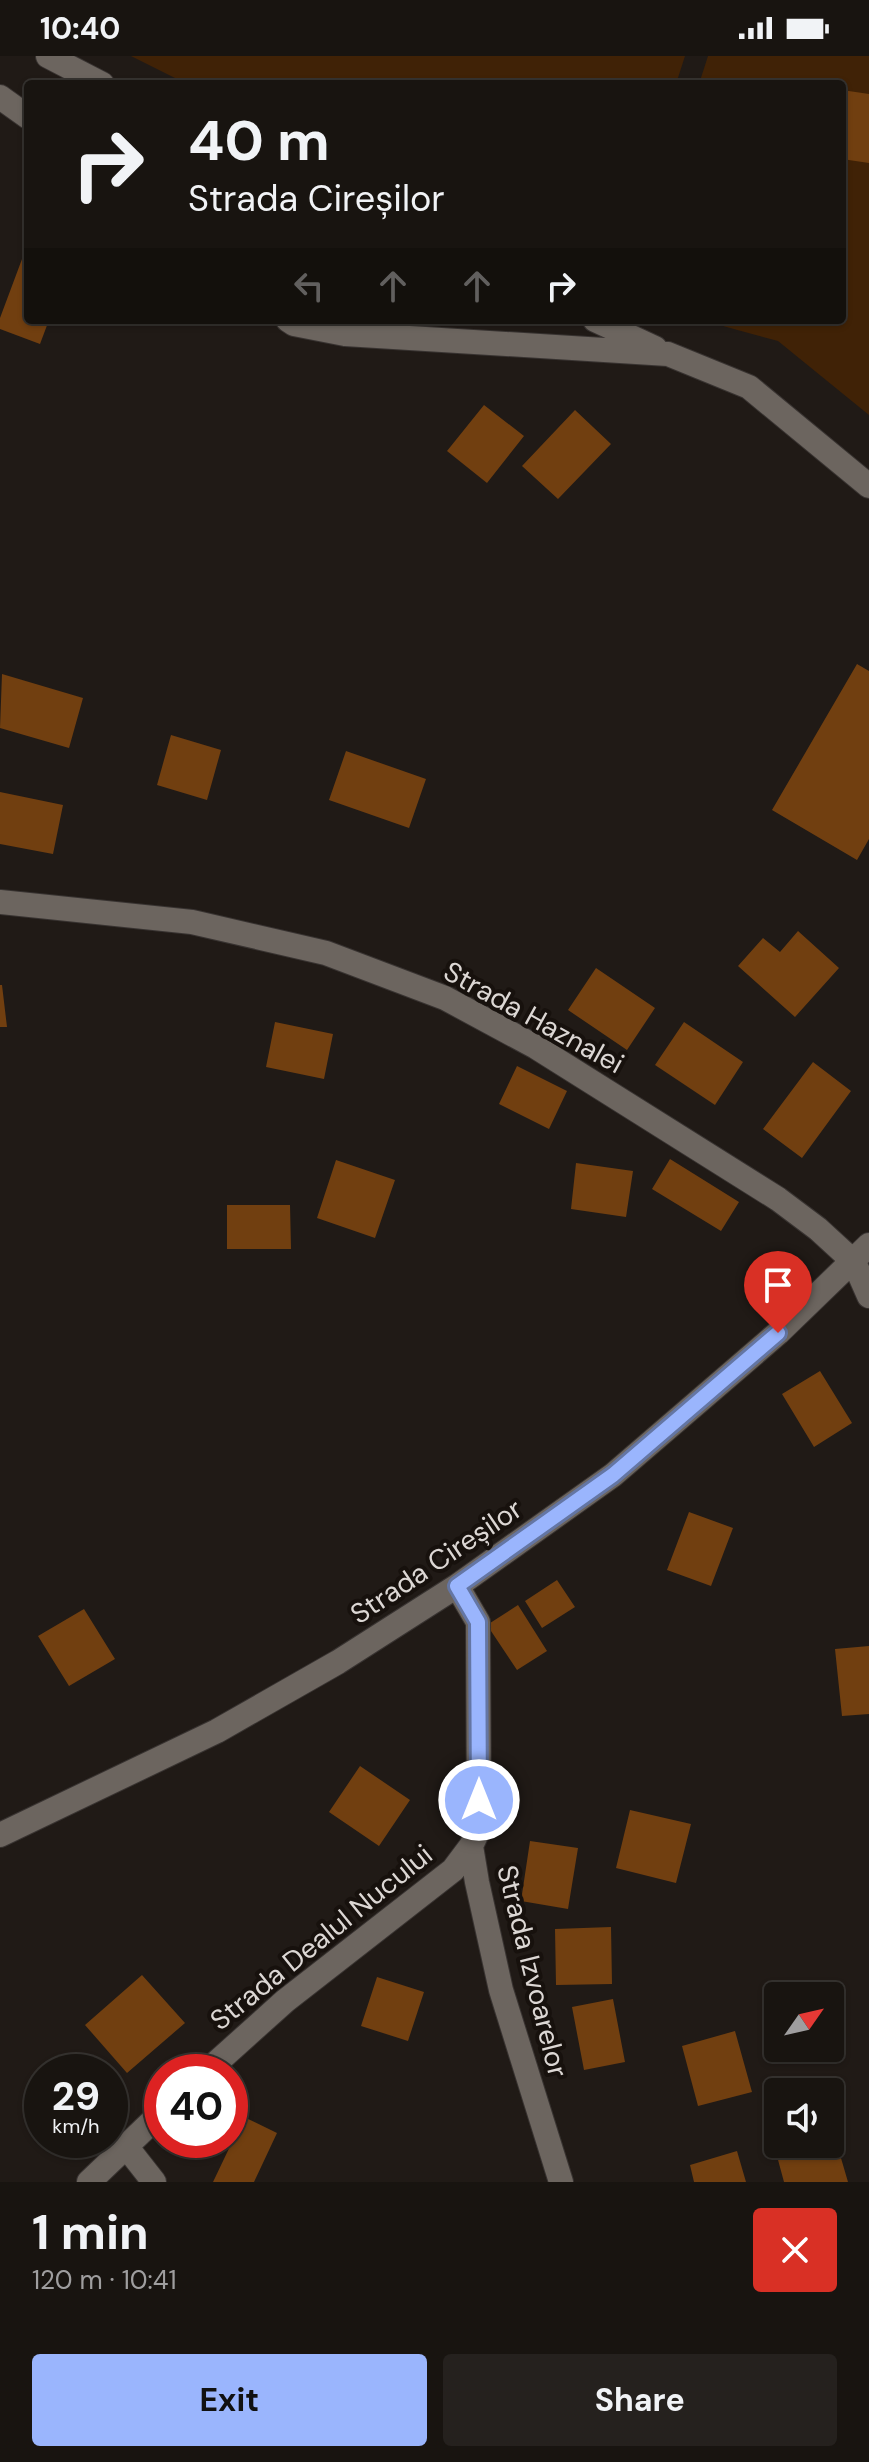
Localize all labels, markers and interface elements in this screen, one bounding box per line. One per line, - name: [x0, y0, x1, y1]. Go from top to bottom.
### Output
- text: 10:40: [40, 9, 120, 48]
- text: 40 m: [188, 104, 330, 177]
- icon: right: [56, 112, 160, 216]
- text: Strada Cireșilor: [188, 175, 445, 222]
- icon: left: [287, 264, 331, 308]
- icon: ahead: [371, 264, 415, 308]
- icon: ahead: [455, 264, 499, 308]
- icon: right: [539, 264, 583, 308]
- street label: Strada Haznalei: [437, 953, 630, 1082]
- pin: [744, 1251, 812, 1333]
- icon: arrive: [756, 1263, 800, 1307]
- street label: Strada Cireșilor: [343, 1490, 529, 1633]
- position arrow: [437, 1758, 521, 1842]
- street label: Strada Dealul Nucului: [202, 1836, 440, 2039]
- street label: Strada Izvoarelor: [488, 1861, 577, 2081]
- north arrow: [764, 1982, 844, 2062]
- map controls: [764, 1982, 844, 2158]
- speed limit sign: 40: [144, 2054, 248, 2158]
- text: 29: [52, 2070, 100, 2122]
- button: sound: [764, 2078, 844, 2158]
- text: km/h: [52, 2113, 100, 2139]
- text: 1 min: [32, 2201, 149, 2264]
- button: close: [753, 2208, 837, 2292]
- text: 120 m · 10:41: [32, 2263, 177, 2297]
- button: Exit: [32, 2354, 427, 2446]
- button: Share: [443, 2354, 837, 2446]

